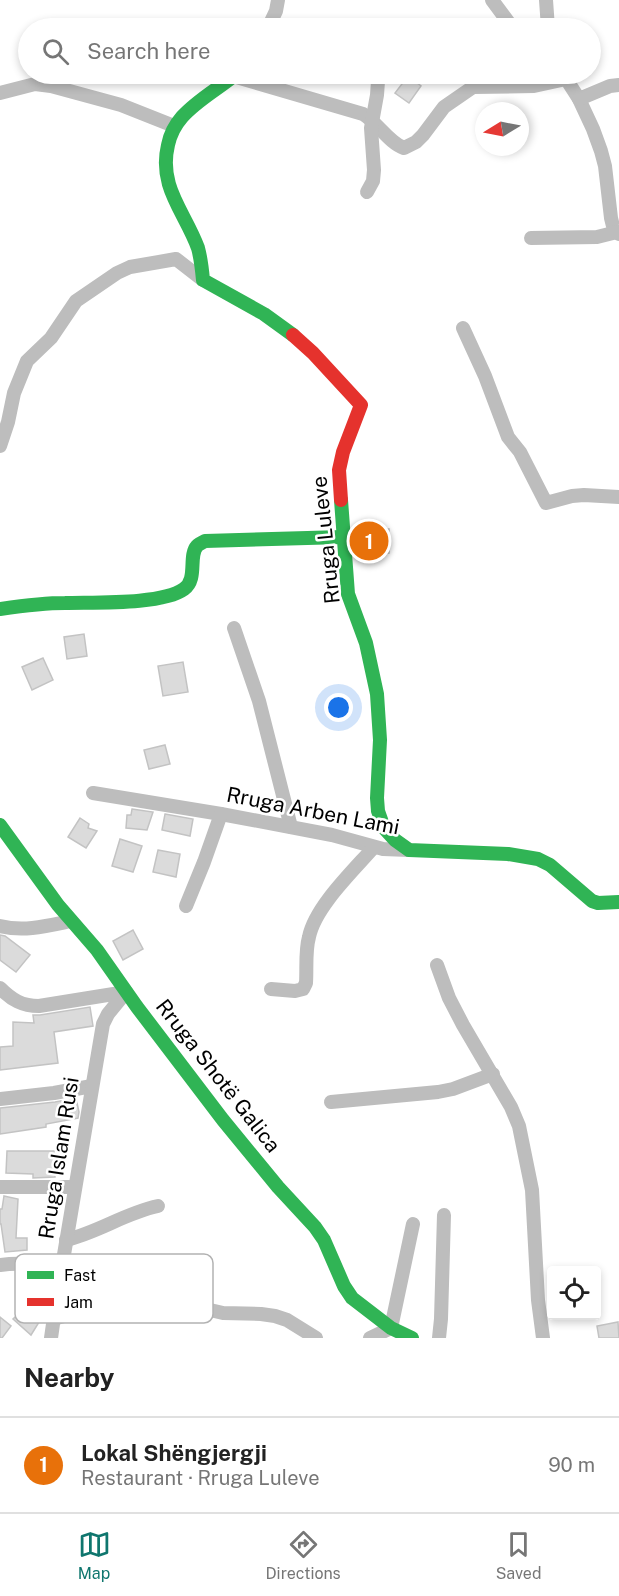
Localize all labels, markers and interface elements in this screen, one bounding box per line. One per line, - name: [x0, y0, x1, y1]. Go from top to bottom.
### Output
- search box: [18, 18, 601, 84]
- icon: search: [39, 35, 72, 68]
- text: Search here: [87, 38, 211, 64]
- north arrow: [475, 102, 529, 156]
- street label: Rruga Luleve: [306, 475, 345, 605]
- pin: 1: [350, 518, 388, 564]
- your location: [324, 693, 353, 722]
- street label: Rruga Arben Lami: [225, 782, 402, 840]
- street label: Rruga Shotë Galica: [151, 994, 286, 1157]
- street label: Rruga Islam Rusi: [33, 1075, 84, 1241]
- legend: [15, 1254, 213, 1323]
- text: Fast: [64, 1266, 96, 1285]
- map controls: [547, 1266, 601, 1320]
- button: locate: [547, 1266, 601, 1320]
- text: Jam: [64, 1293, 93, 1312]
- text: Nearby: [24, 1362, 114, 1393]
- text: Lokal Shëngjergji: [81, 1440, 267, 1466]
- text: 1: [39, 1453, 48, 1477]
- text: 90 m: [548, 1453, 595, 1477]
- text: Restaurant · Rruga Luleve: [81, 1466, 320, 1490]
- tab: Map: [78, 1528, 111, 1583]
- tab: Directions: [266, 1528, 341, 1583]
- tab: Saved: [496, 1528, 541, 1583]

